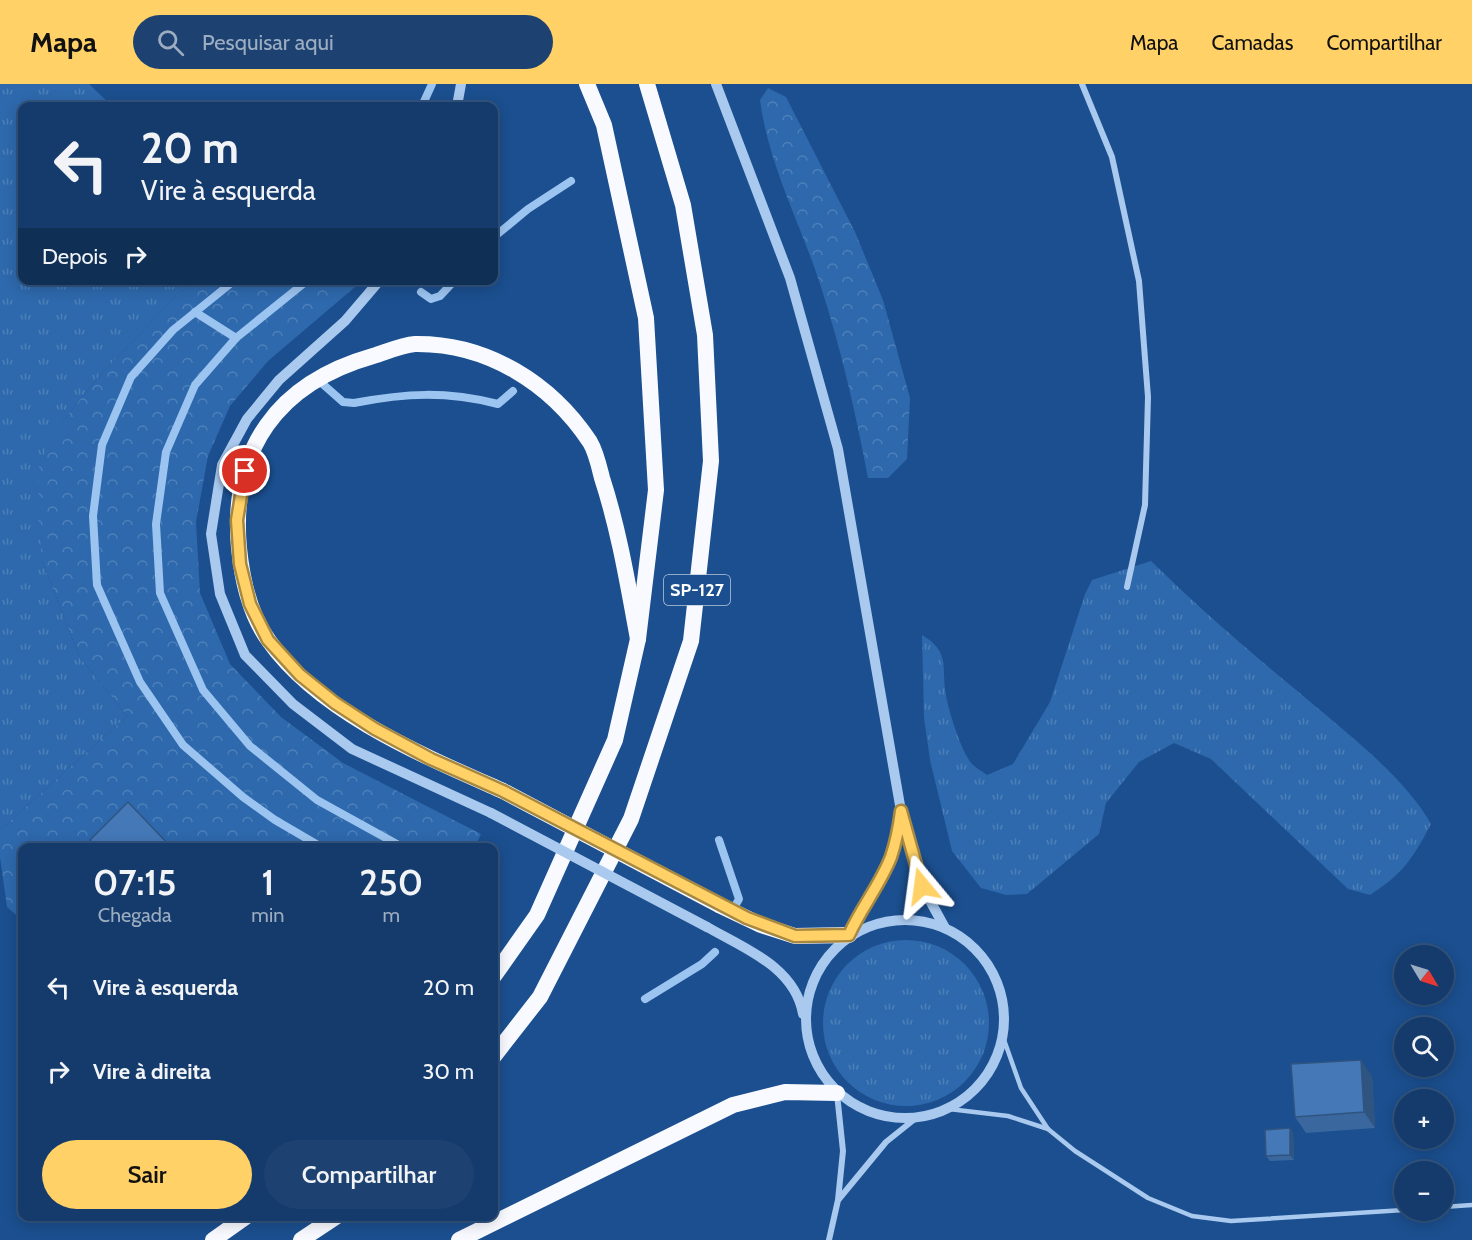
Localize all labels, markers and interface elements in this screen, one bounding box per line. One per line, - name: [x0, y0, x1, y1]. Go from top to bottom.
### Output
- search box: [133, 15, 553, 69]
- text: Mapa: [30, 25, 97, 59]
- icon: search: [154, 26, 187, 59]
- text: Pesquisar aqui: [202, 29, 334, 56]
- text: Mapa: [1130, 30, 1178, 55]
- text: Camadas: [1211, 30, 1293, 55]
- text: Compartilhar: [1326, 30, 1442, 55]
- text: 20 m: [141, 122, 239, 174]
- icon: left: [42, 126, 120, 204]
- text: Vire à esquerda: [141, 174, 316, 207]
- icon: right: [119, 240, 152, 273]
- text: Depois: [42, 243, 107, 270]
- pin: [219, 445, 270, 496]
- icon: arrive: [228, 454, 261, 487]
- road number: SP-127: [664, 575, 730, 605]
- position arrow: [890, 854, 954, 918]
- text: 07:15: [93, 860, 176, 904]
- text: 1: [261, 860, 274, 904]
- text: 250: [359, 860, 423, 904]
- text: Chegada: [98, 903, 172, 927]
- text: min: [251, 903, 284, 927]
- text: m: [382, 903, 400, 927]
- north arrow: [1394, 945, 1454, 1005]
- map controls: [1394, 945, 1454, 1221]
- icon: left: [42, 971, 75, 1004]
- text: Vire à esquerda: [93, 974, 238, 1001]
- text: 20 m: [423, 974, 474, 1001]
- button: search: [1394, 1017, 1454, 1077]
- icon: right: [42, 1055, 75, 1088]
- text: Vire à direita: [93, 1058, 211, 1085]
- text: 30 m: [422, 1058, 474, 1085]
- button: +: [1394, 1089, 1454, 1149]
- button: Sair: [42, 1140, 252, 1209]
- button: Compartilhar: [264, 1140, 474, 1209]
- button: −: [1394, 1161, 1454, 1221]

